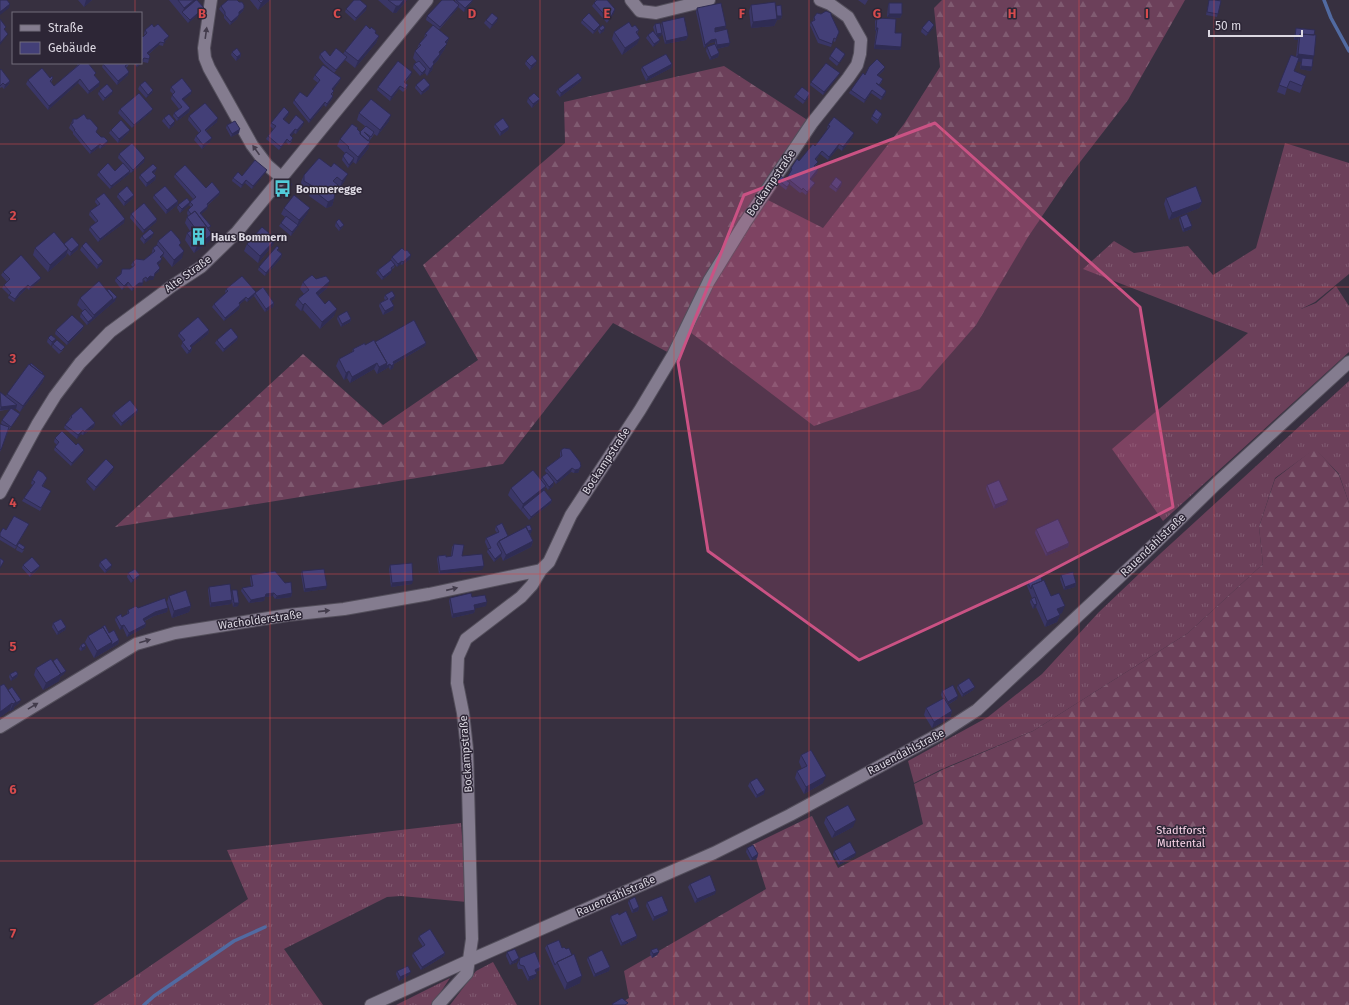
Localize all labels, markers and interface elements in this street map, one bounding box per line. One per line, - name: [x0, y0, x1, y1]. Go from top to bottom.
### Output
- text: B: [198, 6, 206, 21]
- text: C: [333, 6, 341, 21]
- text: D: [468, 6, 477, 21]
- text: E: [604, 6, 611, 21]
- text: F: [739, 6, 746, 21]
- text: G: [873, 6, 881, 21]
- text: H: [1008, 6, 1016, 21]
- text: I: [1145, 6, 1149, 21]
- legend: [12, 12, 142, 64]
- scale bar: [1209, 12, 1302, 38]
- text: 50 m: [1215, 19, 1241, 33]
- text: Straße: [48, 21, 83, 35]
- one-way arrow: [203, 27, 209, 39]
- text: Gebäude: [48, 41, 96, 55]
- one-way arrow: [252, 145, 260, 155]
- street label: Bockampstraße: [744, 147, 798, 219]
- bus stop icon: Bommeregge: [273, 179, 293, 199]
- place label: Bommeregge: [296, 183, 362, 196]
- text: 2: [10, 208, 17, 223]
- building icon: Haus Bommern: [188, 227, 208, 247]
- place label: Haus Bommern: [211, 231, 287, 244]
- street label: Alte Straße: [162, 253, 214, 295]
- text: 3: [9, 351, 17, 366]
- street label: Bockampstraße: [580, 425, 632, 497]
- text: 4: [9, 495, 17, 510]
- street label: Rauendahlstraße: [1118, 511, 1188, 579]
- one-way arrow: [446, 585, 458, 591]
- street label: Wacholderstraße: [217, 608, 303, 632]
- one-way arrow: [318, 608, 330, 615]
- one-way arrow: [140, 638, 152, 644]
- text: 5: [10, 639, 17, 654]
- one-way arrow: [27, 703, 39, 710]
- street label: Bockampstraße: [457, 715, 475, 793]
- street label: Rauendahlstraße: [865, 726, 947, 778]
- text: 6: [9, 782, 17, 797]
- park label: Stadtforst Muttental: [1156, 824, 1206, 850]
- street label: Rauendahlstraße: [574, 873, 658, 919]
- text: 7: [10, 926, 16, 941]

